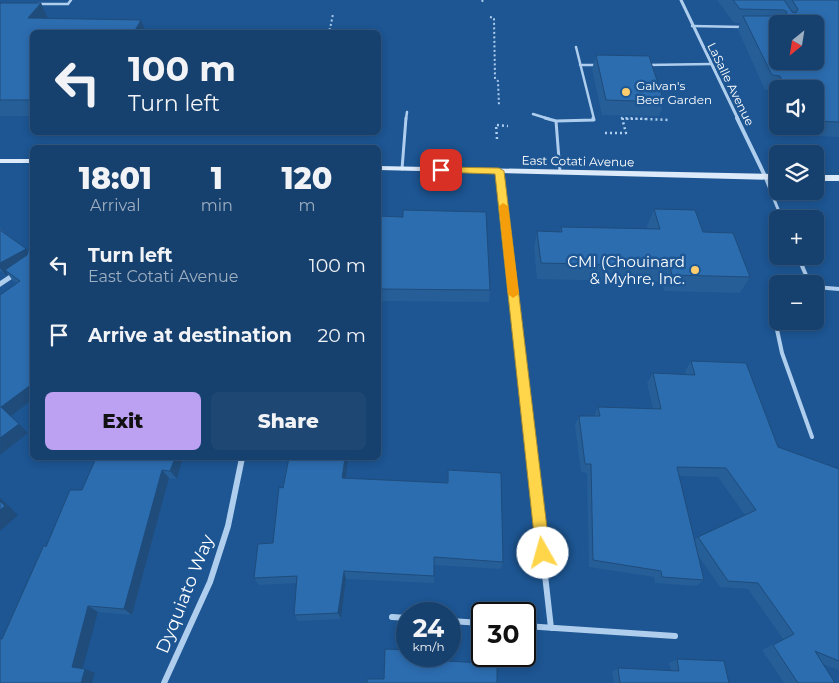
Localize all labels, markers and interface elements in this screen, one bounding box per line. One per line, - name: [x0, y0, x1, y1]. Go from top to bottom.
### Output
- north arrow: [769, 15, 824, 70]
- map controls: [769, 15, 824, 330]
- street label: LaSalle Avenue: [704, 40, 758, 128]
- text: 100 m: [128, 47, 236, 90]
- icon: left: [45, 50, 110, 115]
- place label: Galvan's Beer Garden: [636, 78, 712, 107]
- button: sound: [769, 80, 824, 135]
- marker: Galvan's Beer Garden: [620, 86, 632, 98]
- text: Turn left: [128, 90, 220, 117]
- button: layers: [769, 145, 824, 200]
- pin: [420, 149, 462, 191]
- street label: East Cotati Avenue: [521, 153, 635, 169]
- icon: arrive: [427, 156, 455, 184]
- text: 18:01: [79, 160, 152, 197]
- text: 1: [211, 160, 223, 197]
- text: 120: [282, 160, 332, 197]
- text: Arrival: [90, 196, 141, 215]
- text: min: [201, 196, 233, 215]
- text: m: [298, 196, 315, 215]
- button: +: [769, 210, 824, 265]
- text: Turn left: [88, 244, 173, 267]
- icon: left: [45, 251, 73, 279]
- place label: CMI (Chouinard & Myhre, Inc.: [567, 252, 685, 288]
- text: 100 m: [309, 254, 366, 277]
- marker: CMI (Chouinard & Myhre, Inc.: [689, 264, 701, 276]
- text: East Cotati Avenue: [88, 267, 239, 286]
- button: −: [769, 275, 824, 330]
- icon: arrive: [45, 321, 73, 349]
- text: Arrive at destination: [88, 324, 292, 347]
- text: 20 m: [318, 324, 366, 347]
- button: Exit: [45, 392, 201, 450]
- button: Share: [211, 392, 366, 450]
- position arrow: [516, 526, 568, 578]
- street label: Dyquiato Way: [151, 531, 219, 657]
- speed limit sign: 30: [471, 602, 536, 667]
- text: 24: [413, 613, 444, 643]
- text: km/h: [412, 639, 445, 654]

